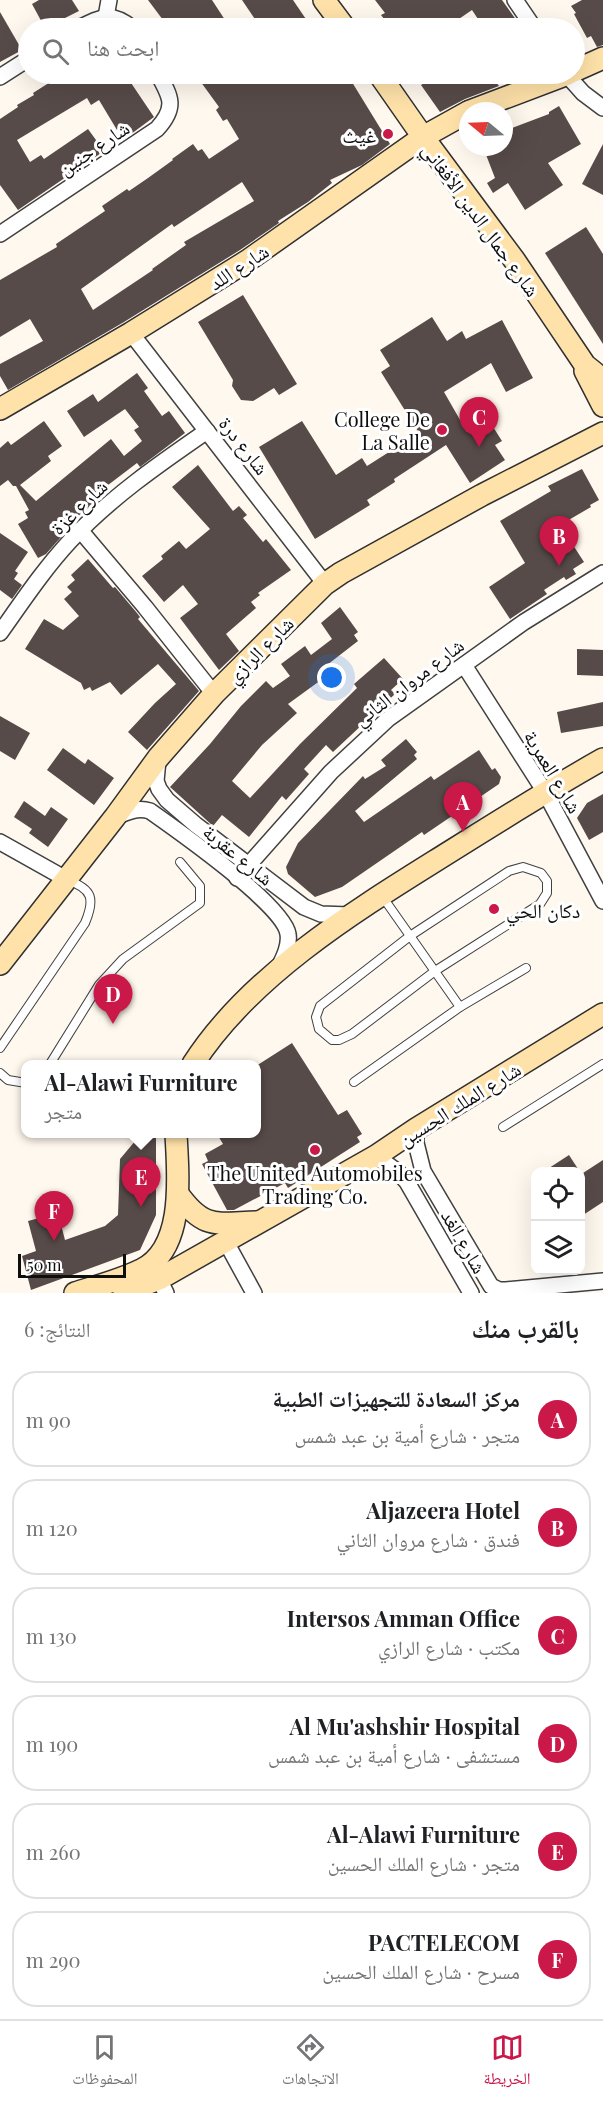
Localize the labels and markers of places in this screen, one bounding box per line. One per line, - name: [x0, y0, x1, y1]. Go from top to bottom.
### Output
- place label: غيث: [342, 121, 376, 148]
- marker: غيث: [381, 127, 395, 141]
- pin: C: [460, 398, 498, 447]
- place label: College De La Salle: [334, 405, 430, 455]
- marker: College De La Salle: [435, 423, 449, 437]
- pin: B: [540, 516, 578, 566]
- pin: A: [444, 782, 482, 832]
- place label: دكان الحي: [506, 896, 580, 927]
- marker: دكان الحي: [487, 902, 501, 916]
- pin: D: [94, 974, 132, 1024]
- marker: The United Automobiles Trading Co.: [308, 1143, 322, 1157]
- pin: E: [122, 1158, 160, 1207]
- place label: The United Automobiles Trading Co.: [207, 1159, 423, 1209]
- pin: F: [34, 1192, 74, 1241]

